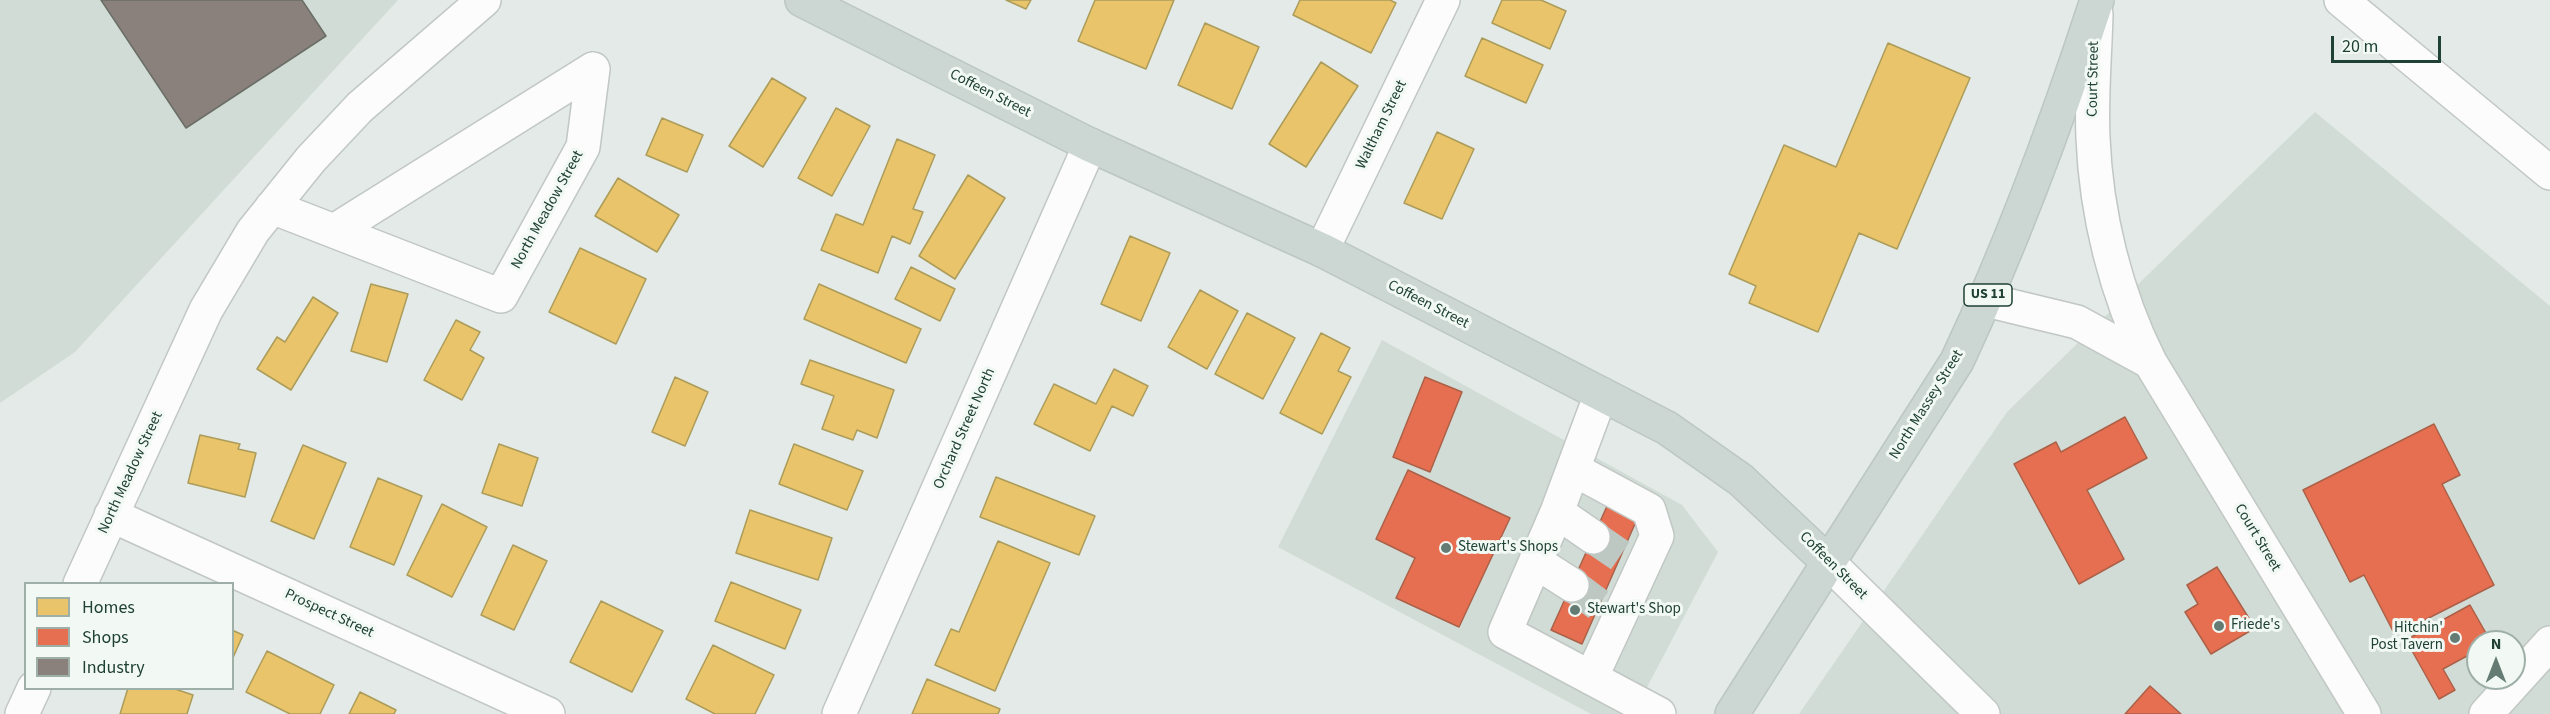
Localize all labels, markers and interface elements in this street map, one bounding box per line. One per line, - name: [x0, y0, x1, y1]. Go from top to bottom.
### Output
- scale bar: [2334, 24, 2444, 62]
- text: 20 m: [2342, 34, 2378, 59]
- street label: Court Street: [2084, 41, 2104, 117]
- street label: Coffeen Street: [946, 66, 1034, 122]
- street label: Waltham Street: [1353, 78, 1411, 172]
- street label: North Meadow Street: [508, 148, 588, 272]
- street label: Coffeen Street: [1384, 277, 1472, 333]
- road number: US 11: [1964, 284, 2012, 306]
- street label: North Massey Street: [1886, 347, 1968, 463]
- street label: Orchard Street North: [930, 366, 1000, 492]
- street label: North Meadow Street: [95, 409, 167, 537]
- street label: Court Street: [2230, 501, 2284, 575]
- street label: Coffeen Street: [1795, 528, 1871, 604]
- place label: Stewart's Shops: [1458, 539, 1558, 557]
- marker: Stewart's Shops: [1439, 541, 1453, 555]
- legend: [24, 582, 234, 690]
- street label: Prospect Street: [282, 586, 376, 642]
- text: Homes: [82, 595, 135, 620]
- place label: Stewart's Shop: [1587, 601, 1681, 619]
- marker: Stewart's Shop: [1568, 603, 1582, 617]
- place label: Friede's: [2231, 617, 2280, 635]
- marker: Friede's: [2212, 619, 2226, 633]
- place label: Hitchin' Post Tavern: [2370, 620, 2443, 655]
- text: Shops: [82, 625, 129, 650]
- north arrow: [2466, 630, 2526, 690]
- marker: Hitchin' Post Tavern: [2448, 631, 2462, 645]
- text: N: [2491, 633, 2501, 655]
- text: Industry: [82, 655, 145, 680]

